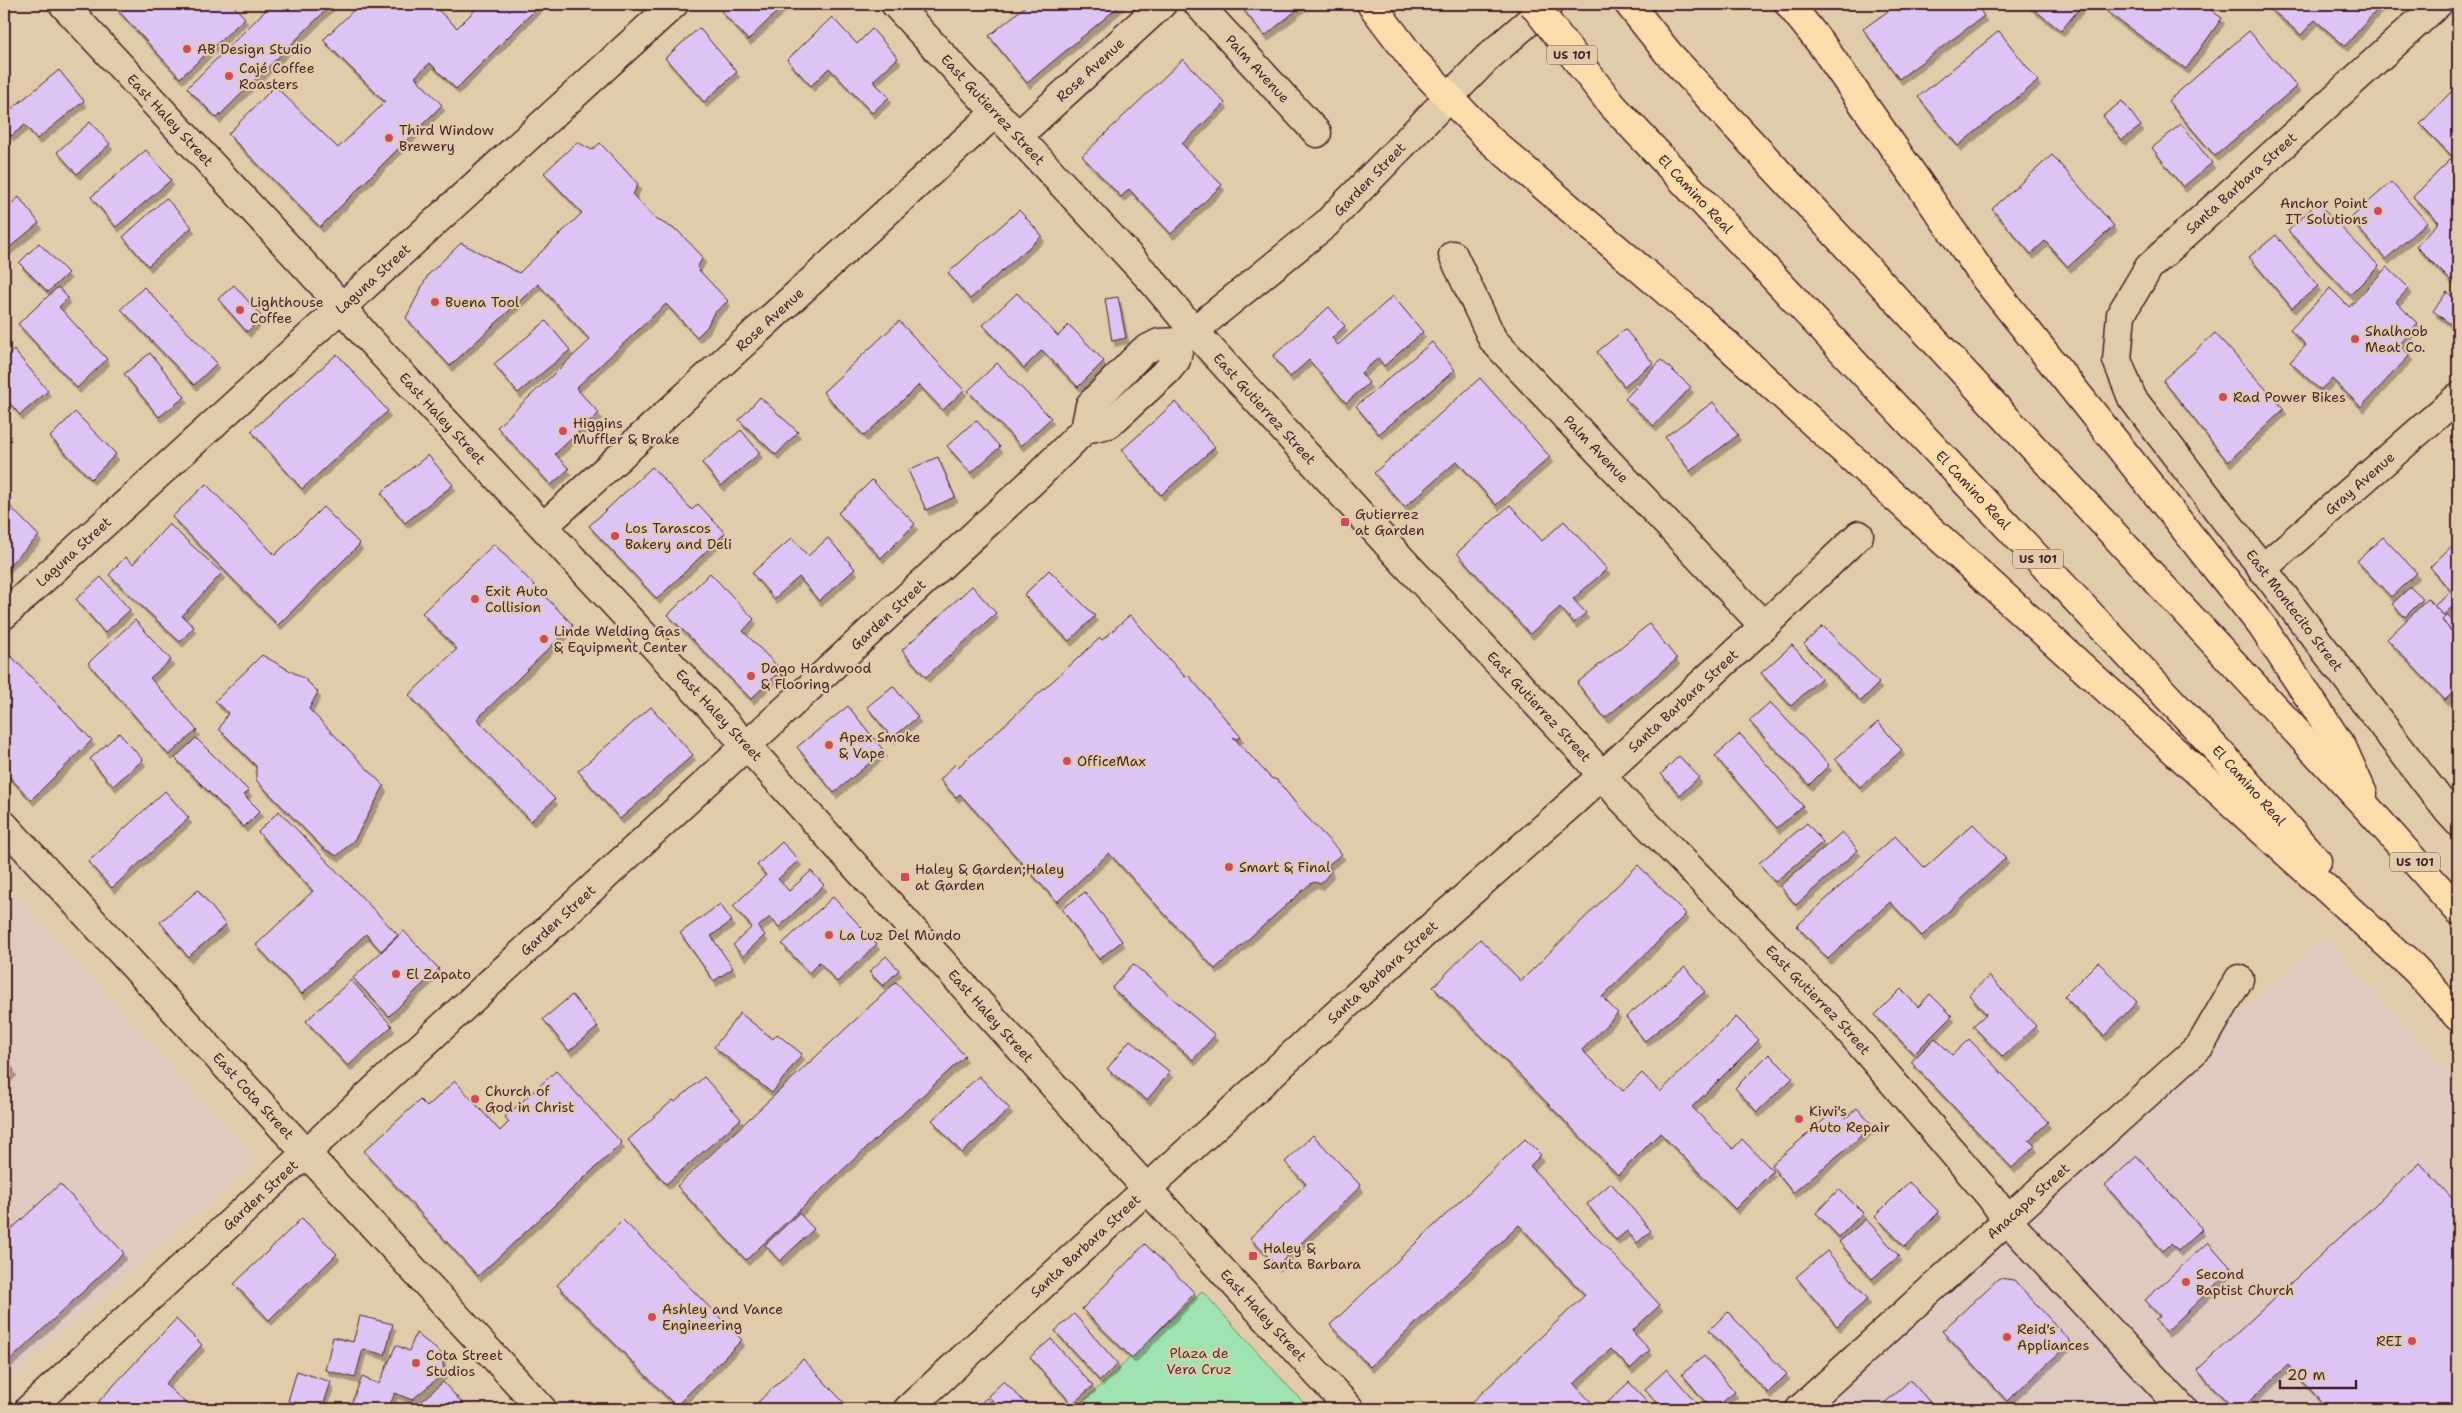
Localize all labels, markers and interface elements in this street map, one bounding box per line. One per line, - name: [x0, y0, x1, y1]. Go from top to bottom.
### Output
- street label: Palm Avenue: [1222, 31, 1294, 107]
- street label: Rose Avenue: [1052, 34, 1128, 106]
- place label: AB Design Studio: [197, 40, 312, 58]
- marker: AB Design Studio: [181, 43, 193, 55]
- road number: US 101: [1547, 46, 1597, 64]
- street label: East Gutierrez Street: [937, 50, 1049, 169]
- place label: Cajé Coffee Roasters: [239, 59, 315, 93]
- street label: East Haley Street: [123, 70, 217, 170]
- marker: Cajé Coffee Roasters: [223, 70, 235, 82]
- place label: Third Window Brewery: [399, 121, 494, 155]
- street label: Santa Barbara Street: [2182, 128, 2300, 238]
- marker: Third Window Brewery: [383, 132, 395, 144]
- street label: Garden Street: [1330, 138, 1409, 220]
- street label: El Camino Real: [1654, 151, 1738, 238]
- place label: Anchor Point IT Solutions: [2280, 194, 2368, 228]
- marker: Anchor Point IT Solutions: [2372, 205, 2384, 217]
- street label: Laguna Street: [331, 240, 414, 318]
- street label: Rose Avenue: [732, 283, 808, 355]
- place label: Lighthouse Coffee: [250, 293, 324, 327]
- place label: Buena Tool: [445, 293, 520, 311]
- marker: Buena Tool: [429, 296, 441, 308]
- marker: Lighthouse Coffee: [234, 304, 246, 316]
- place label: Shalhoob Meat Co.: [2365, 322, 2428, 356]
- marker: Shalhoob Meat Co.: [2349, 333, 2361, 345]
- street label: East Gutierrez Street: [1209, 349, 1320, 468]
- street label: East Haley Street: [395, 369, 490, 468]
- place label: Rad Power Bikes: [2233, 388, 2346, 406]
- marker: Rad Power Bikes: [2217, 391, 2229, 403]
- street label: Palm Avenue: [1560, 411, 1633, 487]
- place label: Higgins Muffler & Brake: [573, 414, 680, 448]
- marker: Higgins Muffler & Brake: [557, 425, 569, 437]
- street label: El Camino Real: [1932, 447, 2015, 534]
- street label: Gray Avenue: [2321, 448, 2398, 519]
- place label: Gutierrez at Garden: [1355, 505, 1425, 539]
- street label: Laguna Street: [32, 513, 115, 591]
- marker: Gutierrez at Garden: [1339, 516, 1351, 528]
- place label: Los Tarascos Bakery and Deli: [625, 519, 732, 553]
- marker: Los Tarascos Bakery and Deli: [609, 530, 621, 542]
- street label: East Montecito Street: [2242, 546, 2347, 675]
- road number: US 101: [2013, 550, 2063, 568]
- street label: Garden Street: [847, 575, 930, 654]
- place label: Exit Auto Collision: [485, 582, 548, 616]
- marker: Exit Auto Collision: [469, 593, 481, 605]
- place label: Linde Welding Gas & Equipment Center: [554, 622, 688, 656]
- marker: Linde Welding Gas & Equipment Center: [538, 633, 550, 645]
- street label: Santa Barbara Street: [1624, 645, 1742, 756]
- street label: East Gutierrez Street: [1483, 647, 1595, 765]
- place label: Dago Hardwood & Flooring: [761, 659, 872, 693]
- street label: East Haley Street: [672, 665, 766, 765]
- marker: Dago Hardwood & Flooring: [745, 670, 757, 682]
- place label: Apex Smoke & Vape: [839, 728, 920, 762]
- marker: Apex Smoke & Vape: [823, 739, 835, 751]
- street label: El Camino Real: [2208, 741, 2290, 830]
- place label: OfficeMax: [1077, 752, 1146, 770]
- marker: OfficeMax: [1061, 755, 1073, 767]
- road number: US 101: [2390, 852, 2440, 872]
- place label: Smart & Final: [1239, 858, 1331, 876]
- place label: Haley & Garden;Haley at Garden: [915, 860, 1064, 894]
- marker: Smart & Final: [1223, 861, 1235, 873]
- marker: Haley & Garden;Haley at Garden: [899, 871, 911, 883]
- street label: Garden Street: [516, 881, 599, 959]
- street label: Santa Barbara Street: [1323, 917, 1441, 1027]
- place label: La Luz Del Mundo: [839, 926, 961, 944]
- marker: La Luz Del Mundo: [823, 929, 835, 941]
- street label: East Gutierrez Street: [1762, 941, 1874, 1058]
- place label: El Zapato: [406, 965, 471, 983]
- street label: East Haley Street: [944, 966, 1037, 1066]
- marker: El Zapato: [390, 968, 402, 980]
- street label: East Cota Street: [209, 1048, 298, 1143]
- place label: Church of God in Christ: [485, 1082, 574, 1116]
- marker: Church of God in Christ: [469, 1093, 481, 1105]
- place label: Kiwi's Auto Repair: [1809, 1102, 1890, 1136]
- marker: Kiwi's Auto Repair: [1793, 1113, 1805, 1125]
- street label: Garden Street: [219, 1156, 302, 1234]
- street label: Anacapa Street: [1983, 1159, 2073, 1243]
- street label: Santa Barbara Street: [1026, 1190, 1144, 1301]
- place label: Haley & Santa Barbara: [1263, 1239, 1361, 1273]
- marker: Haley & Santa Barbara: [1247, 1250, 1259, 1262]
- street label: East Haley Street: [1216, 1265, 1311, 1365]
- place label: Second Baptist Church: [2196, 1265, 2294, 1299]
- marker: Second Baptist Church: [2180, 1276, 2192, 1288]
- place label: Ashley and Vance Engineering: [662, 1300, 783, 1334]
- marker: Ashley and Vance Engineering: [646, 1311, 658, 1323]
- place label: Reid's Appliances: [2017, 1320, 2090, 1354]
- marker: Reid's Appliances: [2001, 1331, 2013, 1343]
- place label: REI: [2376, 1332, 2402, 1350]
- marker: REI: [2406, 1335, 2418, 1347]
- park label: Plaza de Vera Cruz: [1166, 1344, 1232, 1378]
- place label: Cota Street Studios: [426, 1346, 503, 1380]
- marker: Cota Street Studios: [410, 1357, 422, 1369]
- scale bar: [2280, 1358, 2356, 1390]
- text: 20 m: [2287, 1365, 2326, 1385]

